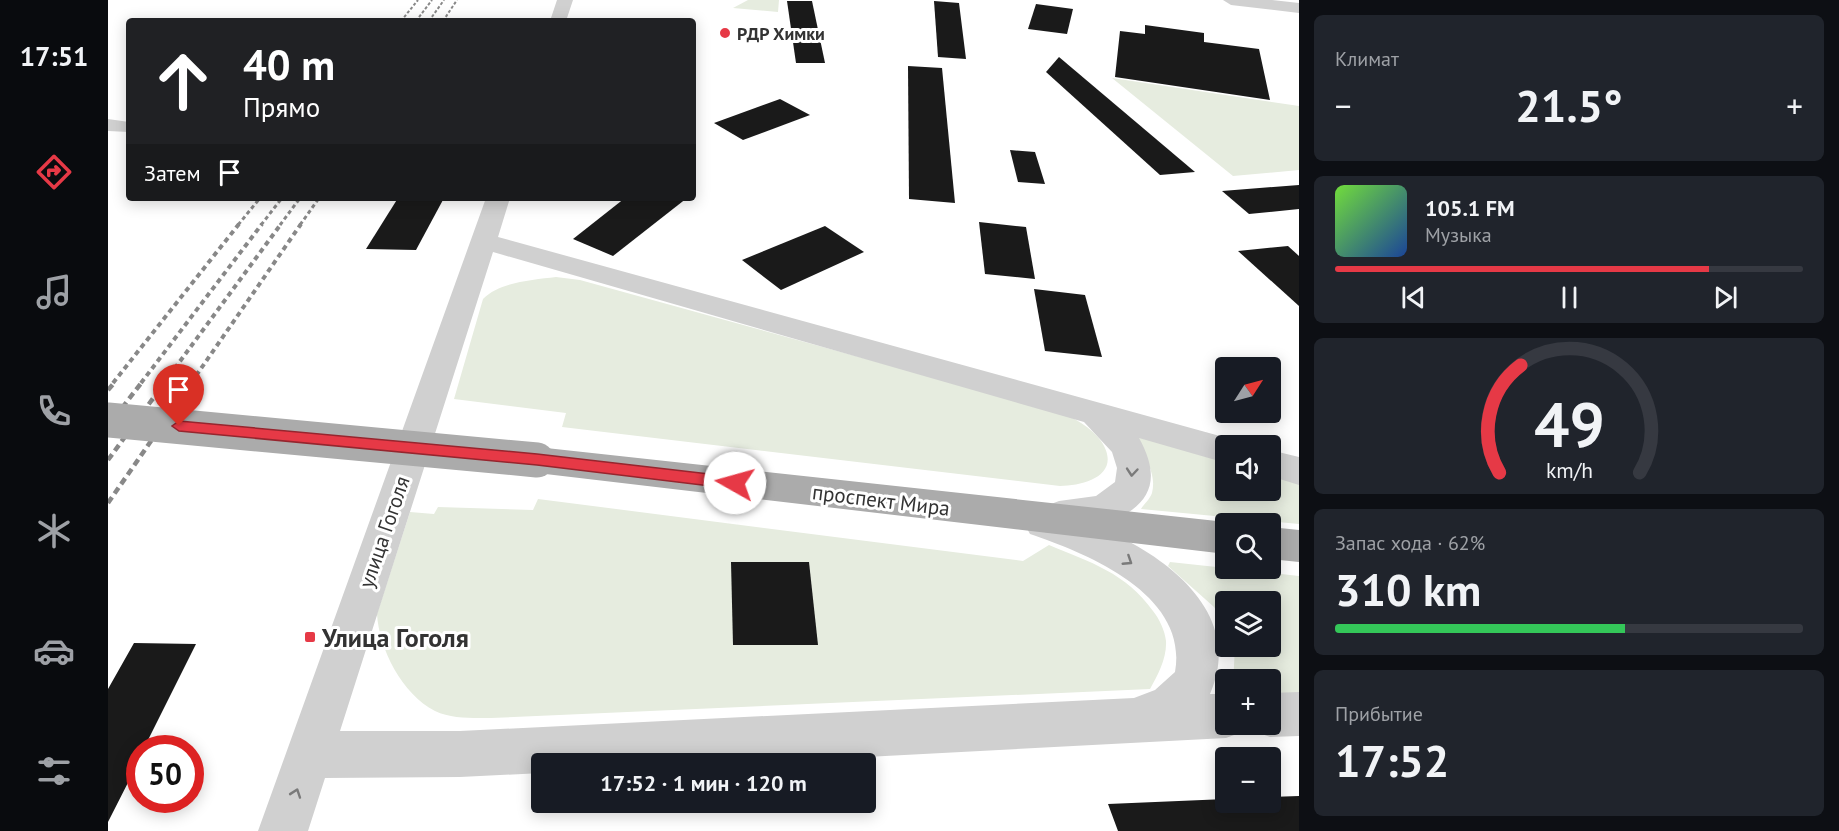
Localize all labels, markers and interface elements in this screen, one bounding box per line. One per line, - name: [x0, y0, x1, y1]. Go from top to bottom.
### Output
- place label: РДР Химки: [737, 22, 825, 45]
- marker: РДР Химки: [718, 26, 732, 40]
- text: 40 m: [243, 37, 335, 92]
- text: 17:51: [20, 39, 88, 73]
- icon: ahead: [144, 42, 222, 120]
- text: Климат: [1335, 46, 1399, 72]
- text: 21.5°: [1515, 76, 1623, 134]
- text: −: [1335, 84, 1352, 127]
- text: +: [1786, 84, 1803, 127]
- text: Прямо: [243, 90, 320, 124]
- icon: directions: [33, 151, 75, 193]
- icon: arrive: [213, 156, 246, 189]
- text: Затем: [144, 159, 201, 187]
- text: 105.1 FM: [1425, 194, 1515, 222]
- text: Музыка: [1425, 222, 1492, 248]
- icon: music: [33, 271, 75, 313]
- icon: previous: [1397, 281, 1430, 314]
- icon: pause: [1553, 281, 1586, 314]
- icon: next: [1709, 281, 1742, 314]
- north arrow: [1215, 357, 1281, 423]
- map controls: [1215, 357, 1281, 813]
- pin: [153, 364, 204, 426]
- icon: arrive: [162, 373, 195, 406]
- text: 49: [1534, 383, 1604, 464]
- icon: phone: [33, 390, 75, 432]
- button: sound: [1215, 435, 1281, 501]
- position arrow: [703, 451, 767, 515]
- text: km/h: [1545, 456, 1592, 484]
- one-way arrow: [1126, 467, 1139, 477]
- street label: улица Гоголя: [352, 473, 416, 591]
- street label: проспект Мира: [811, 478, 951, 522]
- icon: climate: [33, 510, 75, 552]
- button: search: [1215, 513, 1281, 579]
- text: Запас хода · 62%: [1335, 530, 1485, 556]
- one-way arrow: [1121, 554, 1132, 565]
- text: 310 km: [1335, 560, 1481, 618]
- button: layers: [1215, 591, 1281, 657]
- place label: Улица Гоголя: [321, 621, 469, 654]
- icon: car: [33, 630, 75, 672]
- marker: Улица Гоголя: [303, 630, 317, 644]
- button: +: [1215, 669, 1281, 735]
- text: Прибытие: [1335, 701, 1423, 727]
- text: 17:52: [1335, 731, 1449, 789]
- speed limit sign: 50: [126, 735, 204, 813]
- button: −: [1215, 747, 1281, 813]
- icon: filters: [33, 750, 75, 792]
- text: 17:52 · 1 мин · 120 m: [600, 769, 807, 797]
- one-way arrow: [288, 788, 301, 799]

